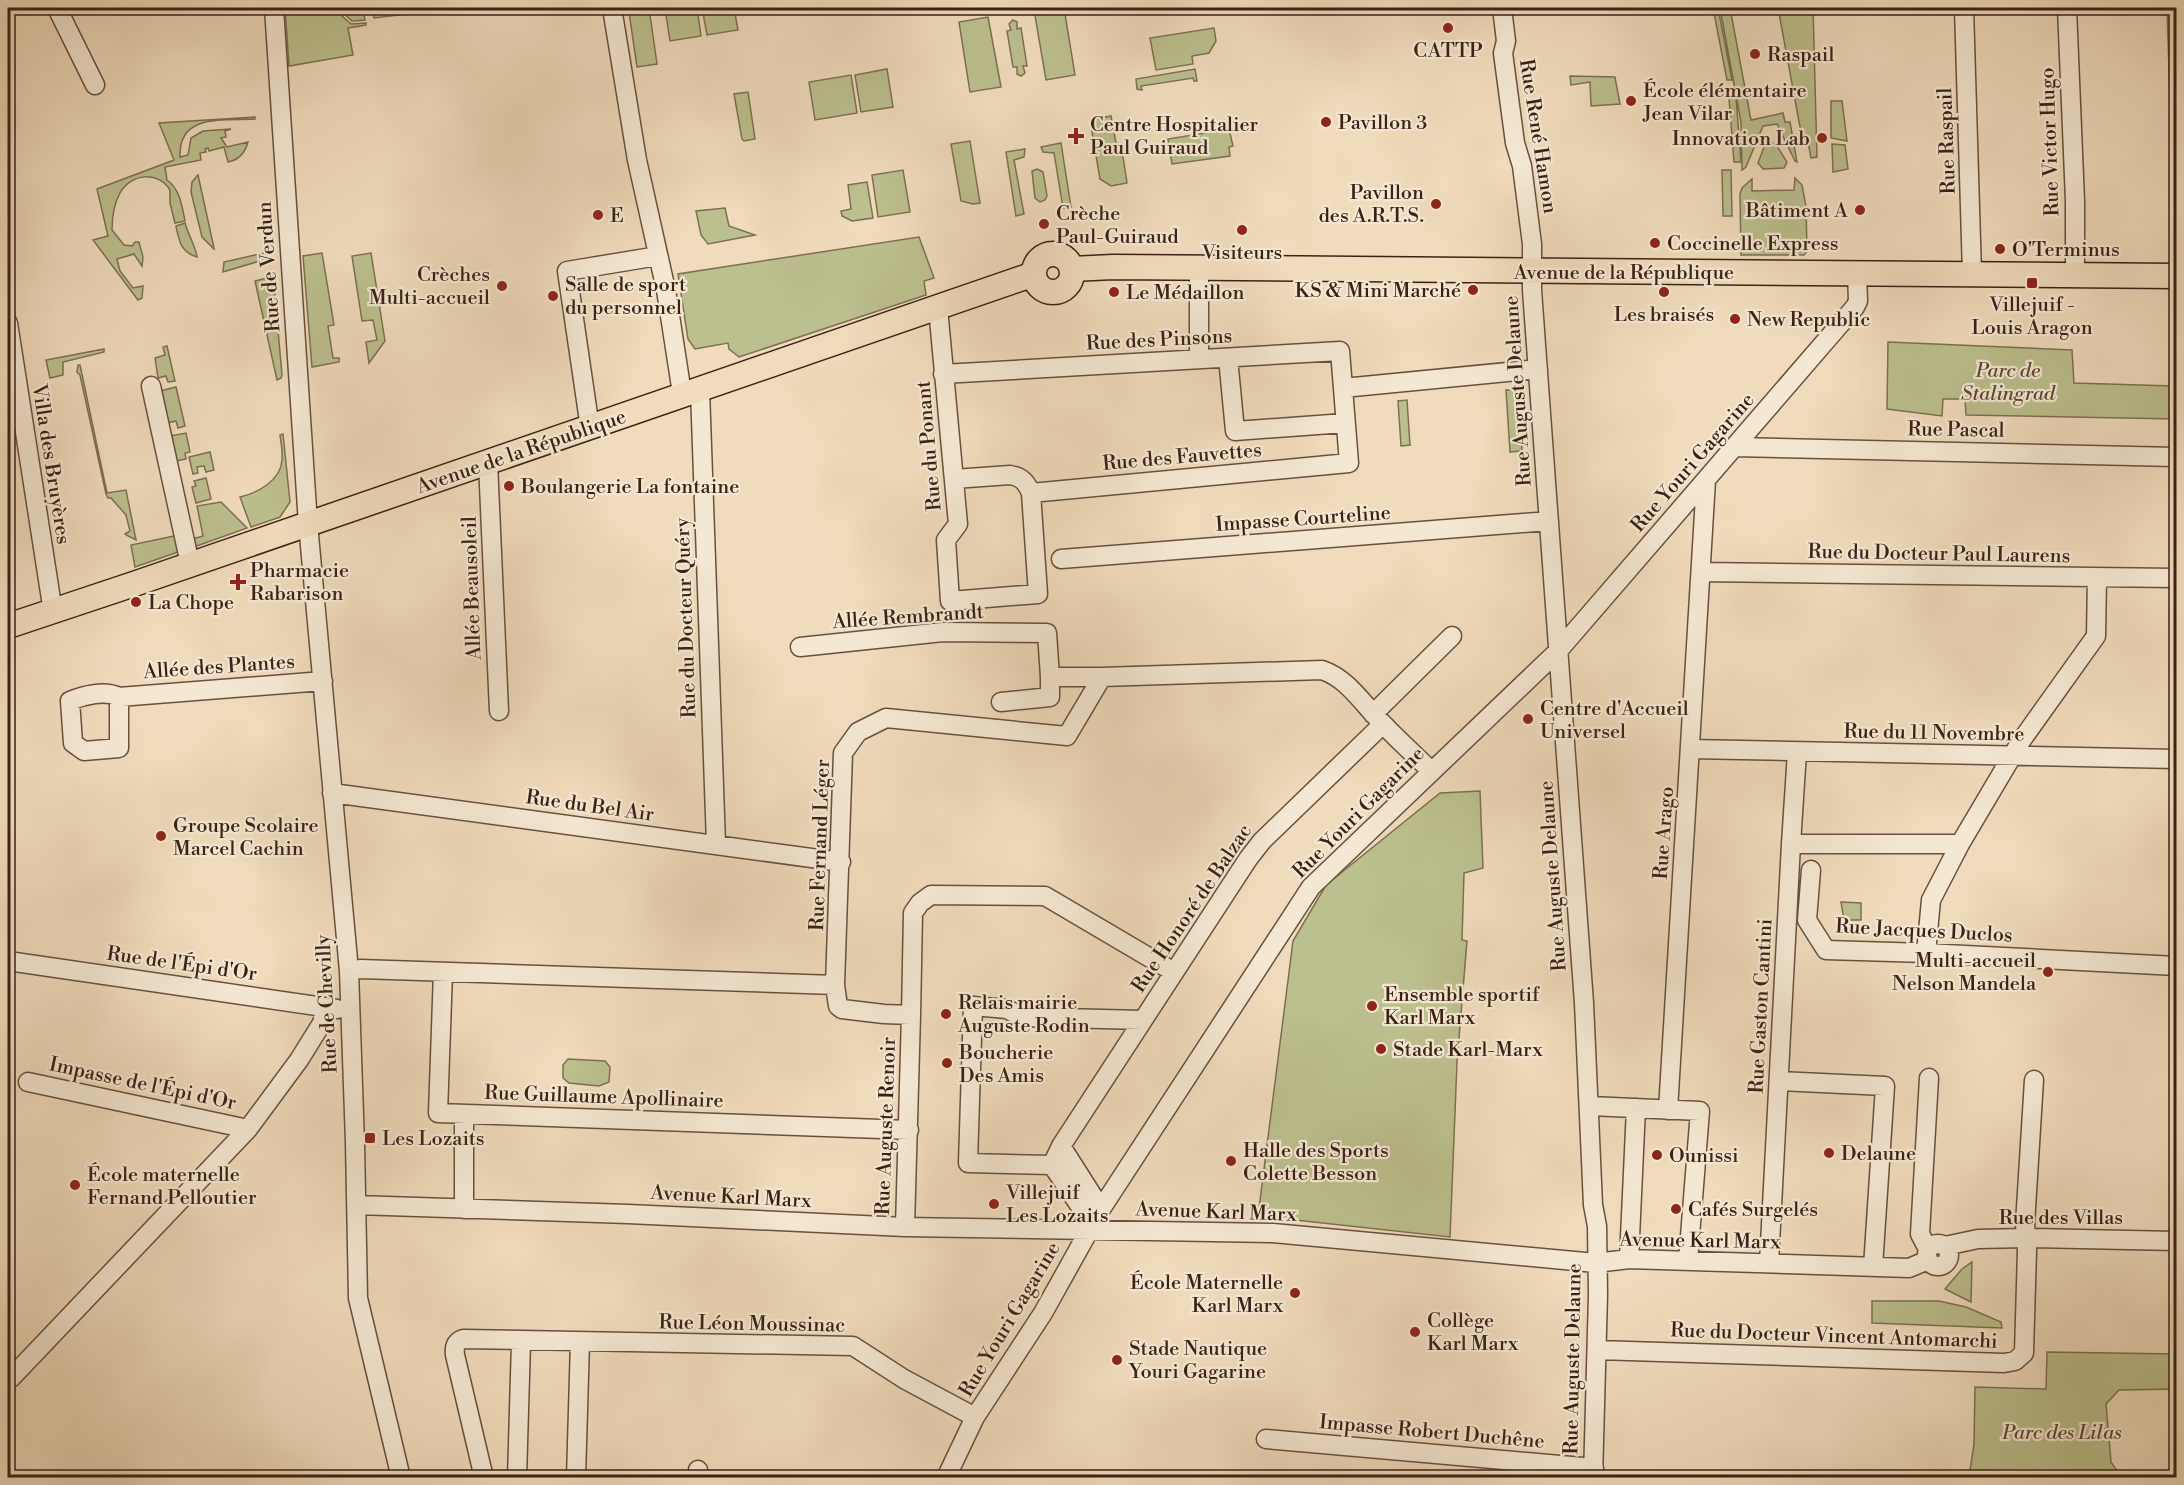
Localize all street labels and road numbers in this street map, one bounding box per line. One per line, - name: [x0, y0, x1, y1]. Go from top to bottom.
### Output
- street label: Rue René Hamon: [1513, 57, 1562, 215]
- street label: Rue Victor Hugo: [2035, 67, 2066, 217]
- street label: Rue Raspail: [1933, 87, 1962, 195]
- street label: Rue de Verdun: [252, 201, 287, 333]
- street label: Avenue de la République: [1513, 261, 1734, 286]
- street label: Rue Auguste Delaune: [1499, 295, 1538, 487]
- street label: Rue des Pinsons: [1085, 324, 1233, 357]
- street label: Rue du Ponant: [911, 380, 948, 512]
- street label: Villa des Bruyères: [25, 381, 76, 546]
- street label: Rue Youri Gagarine: [1626, 388, 1760, 538]
- street label: Avenue de la République: [412, 405, 630, 500]
- street label: Rue Pascal: [1907, 417, 2005, 444]
- street label: Rue des Fauvettes: [1101, 438, 1263, 477]
- street label: Impasse Courteline: [1215, 501, 1392, 538]
- street label: Allée Beausoleil: [457, 515, 488, 661]
- street label: Rue du Docteur Quéry: [670, 517, 702, 719]
- street label: Rue du Docteur Paul Laurens: [1807, 540, 2070, 569]
- street label: Allée Rembrandt: [831, 600, 985, 635]
- street label: Allée des Plantes: [142, 650, 296, 685]
- street label: Rue du 11 Novembre: [1843, 719, 2025, 748]
- street label: Rue Youri Gagarine: [1288, 742, 1430, 884]
- street label: Rue Fernand Léger: [805, 758, 836, 931]
- street label: Rue Auguste Delaune: [1534, 780, 1573, 972]
- street label: Rue du Bel Air: [524, 785, 656, 828]
- street label: Rue Arago: [1649, 786, 1680, 881]
- street label: Rue Honoré de Balzac: [1127, 820, 1258, 998]
- street label: Rue Jacques Duclos: [1835, 914, 2013, 949]
- street label: Rue Gaston Cantini: [1744, 917, 1779, 1094]
- street label: Rue de Chevilly: [311, 934, 344, 1074]
- street label: Rue de l'Épi d'Or: [105, 941, 259, 987]
- street label: Rue Auguste Renoir: [871, 1036, 902, 1216]
- street label: Impasse de l'Épi d'Or: [47, 1051, 239, 1117]
- street label: Rue Guillaume Apollinaire: [484, 1081, 724, 1114]
- street label: Avenue Karl Marx: [649, 1181, 813, 1214]
- street label: Avenue Karl Marx: [1134, 1197, 1298, 1228]
- street label: Rue des Villas: [1999, 1206, 2123, 1231]
- street label: Avenue Karl Marx: [1618, 1228, 1782, 1255]
- street label: Rue Youri Gagarine: [954, 1238, 1066, 1402]
- street label: Rue Auguste Delaune: [1559, 1263, 1588, 1455]
- street label: Rue Léon Moussinac: [658, 1310, 845, 1339]
- street label: Rue du Docteur Vincent Antomarchi: [1670, 1318, 1998, 1355]
- street label: Impasse Robert Duchêne: [1318, 1410, 1546, 1455]

